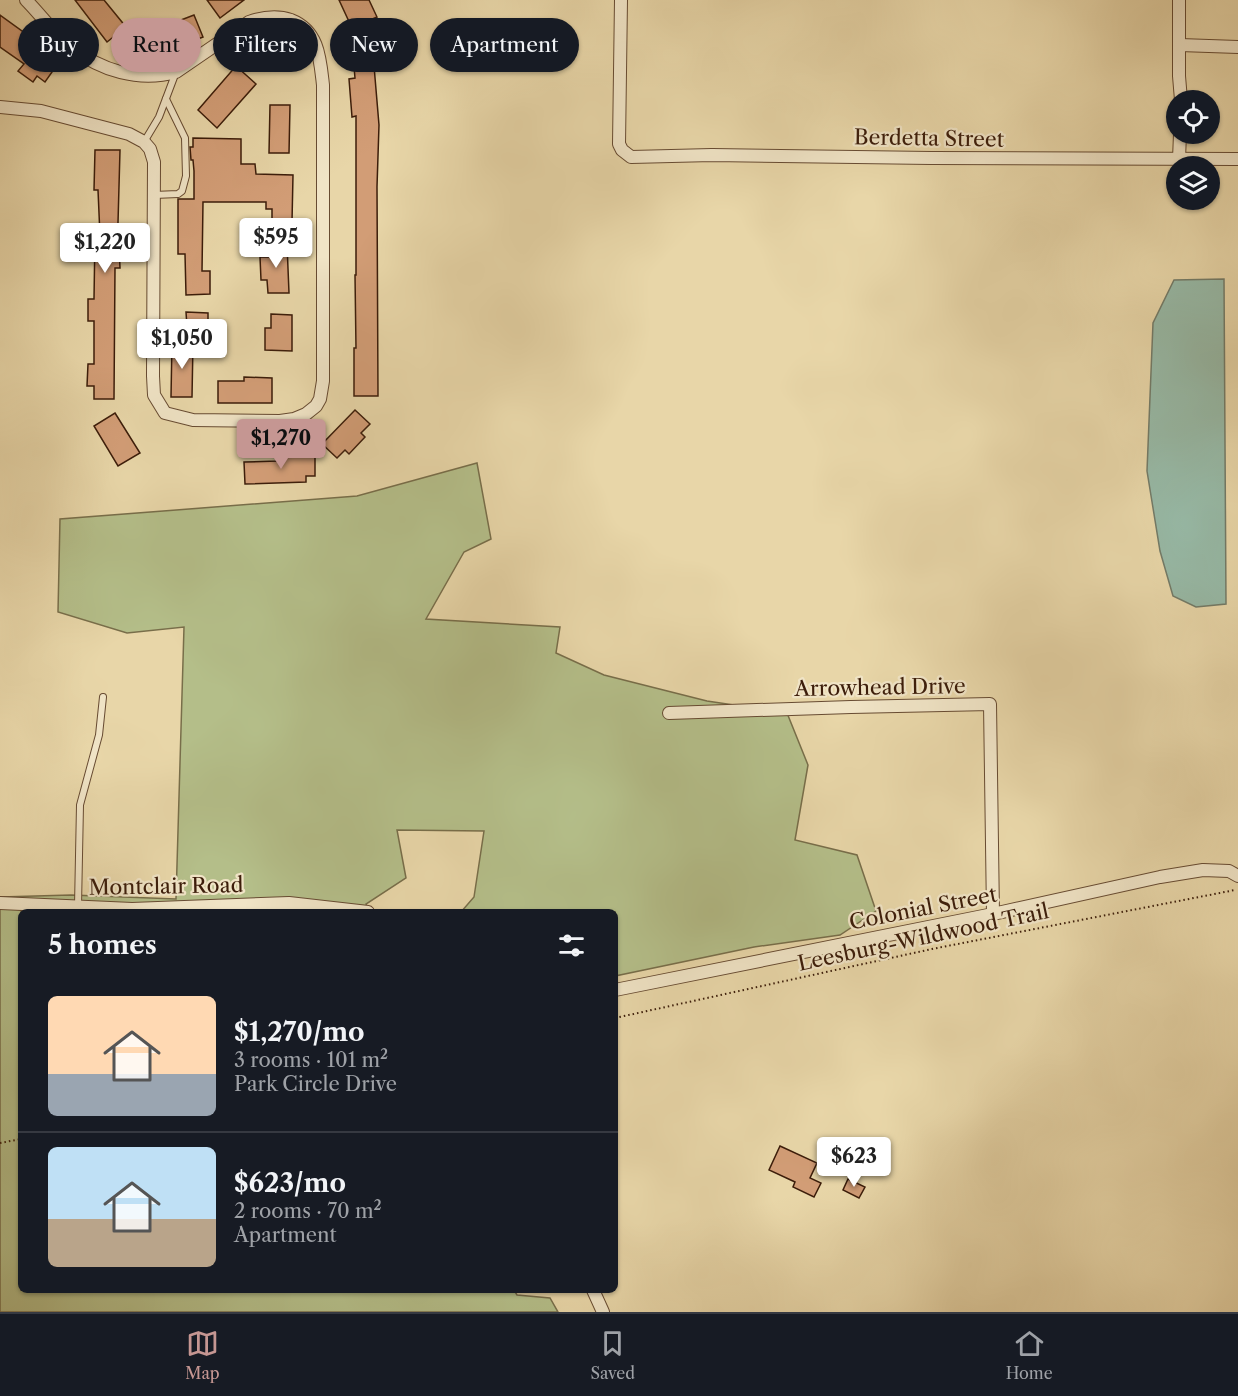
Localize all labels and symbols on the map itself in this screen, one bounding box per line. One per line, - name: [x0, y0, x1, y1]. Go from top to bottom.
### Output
- street label: Berdetta Street: [854, 124, 1005, 152]
- pin: $595: [240, 218, 312, 269]
- pin: $1,220: [56, 223, 154, 274]
- pin: $1,050: [133, 319, 231, 370]
- pin: $1,270: [232, 419, 330, 470]
- street label: Arrowhead Drive: [793, 673, 966, 701]
- street label: Montclair Road: [88, 872, 244, 900]
- street label: Colonial Street: [847, 881, 1000, 935]
- street label: Leesburg-Wildwood Trail: [795, 898, 1051, 976]
- pin: $623: [818, 1137, 890, 1188]

